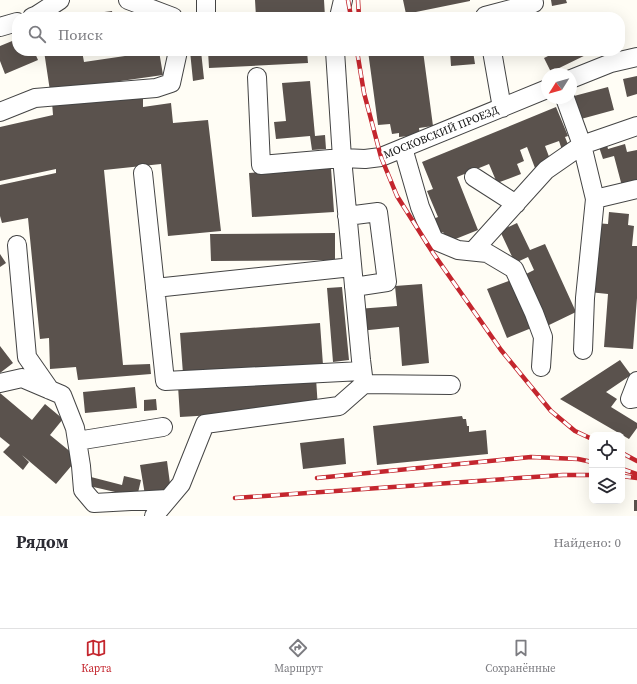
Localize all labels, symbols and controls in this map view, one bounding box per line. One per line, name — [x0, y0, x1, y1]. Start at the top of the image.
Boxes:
search box — [12, 12, 625, 56]
icon: search — [26, 23, 48, 45]
text: Поиск — [58, 24, 103, 45]
north arrow — [541, 68, 577, 104]
street label: МОСКОВСКИЙ ПРОЕЗД — [382, 102, 501, 162]
map controls — [589, 432, 625, 504]
button: locate — [589, 432, 625, 468]
button: layers — [589, 468, 625, 504]
text: Рядом — [16, 530, 68, 554]
text: Найдено: 0 — [554, 534, 621, 551]
tab: Карта — [81, 637, 112, 676]
tab: Маршрут — [274, 637, 323, 676]
tab: Сохранённые — [485, 637, 556, 676]

